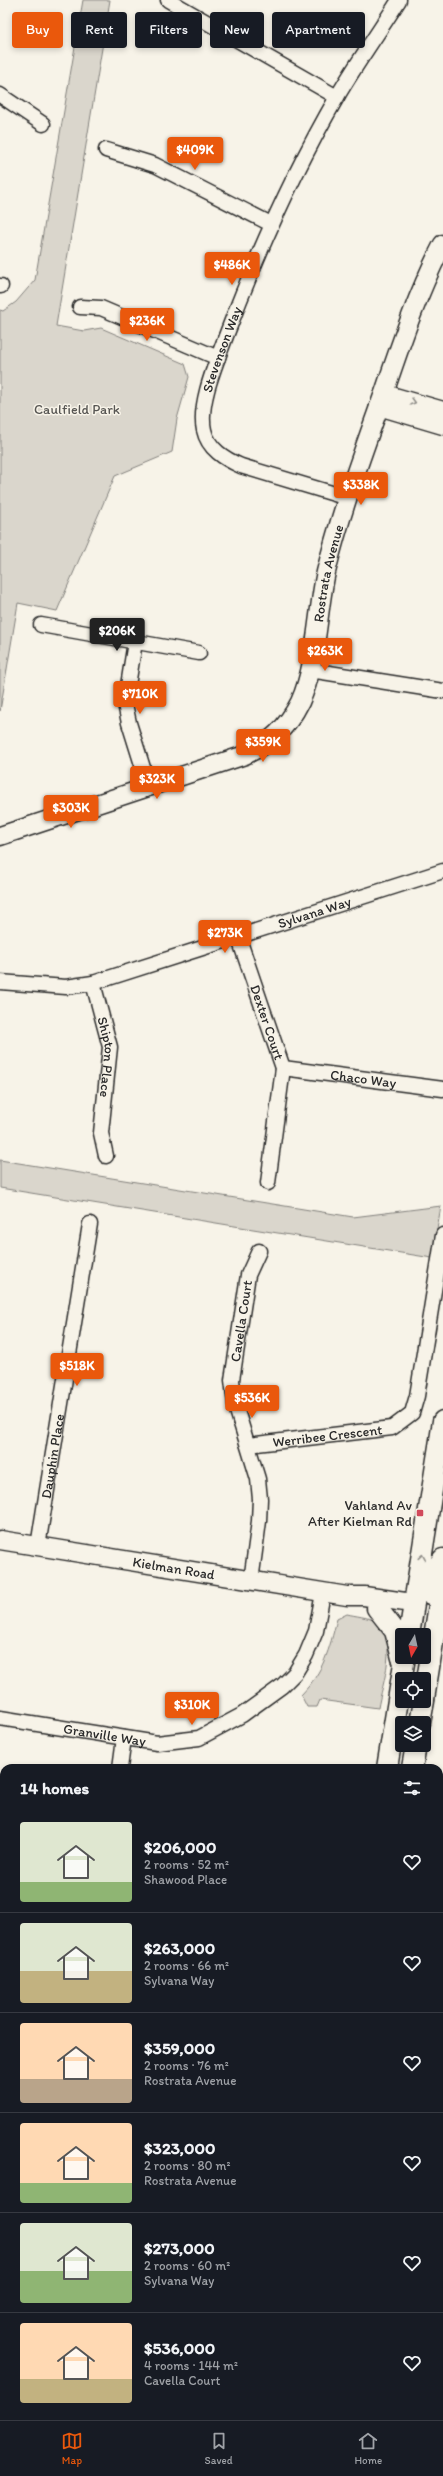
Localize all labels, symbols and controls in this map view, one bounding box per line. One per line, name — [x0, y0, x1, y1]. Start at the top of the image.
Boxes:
chip: Buy — [12, 12, 63, 48]
chip: Rent — [71, 12, 127, 48]
chip: Filters — [135, 12, 202, 48]
chip: New — [210, 12, 264, 48]
chip: Apartment — [272, 12, 365, 48]
pin: $409K — [167, 137, 223, 171]
text: $409K — [176, 142, 214, 157]
pin: $486K — [204, 252, 260, 286]
text: $486K — [214, 257, 250, 272]
street label: Stevenson Way — [198, 304, 245, 394]
pin: $236K — [119, 308, 175, 342]
text: $236K — [129, 313, 165, 328]
one-way arrow — [410, 397, 417, 406]
park label: Caulfield Park — [34, 401, 120, 418]
pin: $338K — [333, 472, 389, 506]
text: $338K — [343, 477, 379, 492]
street label: Rostrata Avenue — [310, 522, 347, 623]
pin: $206K — [89, 618, 145, 652]
text: $206K — [99, 623, 135, 638]
pin: $263K — [297, 638, 353, 672]
text: $263K — [307, 643, 343, 658]
pin: $710K — [112, 681, 168, 715]
text: $710K — [122, 686, 158, 701]
pin: $359K — [235, 729, 291, 763]
text: $359K — [245, 734, 281, 749]
pin: $323K — [129, 766, 185, 800]
text: $323K — [139, 771, 175, 786]
pin: $303K — [43, 795, 99, 829]
text: $303K — [52, 800, 90, 815]
street label: Sylvana Way — [276, 892, 354, 932]
pin: $273K — [197, 920, 253, 954]
text: $273K — [207, 925, 243, 940]
street label: Dexter Court — [247, 982, 288, 1062]
street label: Shipton Place — [94, 1015, 118, 1099]
street label: Chaco Way — [329, 1066, 398, 1091]
street label: Cavella Court — [226, 1279, 256, 1363]
pin: $518K — [49, 1353, 105, 1387]
text: $518K — [60, 1358, 94, 1373]
pin: $536K — [224, 1385, 280, 1419]
text: $536K — [234, 1390, 270, 1405]
street label: Dauphin Place — [37, 1412, 68, 1500]
street label: Werribee Crescent — [272, 1421, 383, 1451]
place label: Vahland Av After Kielman Rd — [308, 1497, 413, 1530]
marker: Vahland Av After Kielman Rd — [415, 1508, 425, 1518]
street label: Kielman Road — [131, 1553, 216, 1583]
one-way arrow — [417, 1554, 425, 1560]
north arrow — [395, 1628, 431, 1664]
map controls — [395, 1628, 431, 1752]
button: locate — [395, 1672, 431, 1708]
pin: $310K — [164, 1692, 220, 1726]
text: $310K — [174, 1697, 210, 1712]
button: layers — [395, 1716, 431, 1752]
street label: Granville Way — [62, 1720, 148, 1750]
icon: filters — [401, 1777, 423, 1799]
text: 14 homes — [20, 1778, 89, 1798]
text: $206,000 — [144, 1837, 216, 1857]
icon: home — [52, 1838, 100, 1886]
icon: heart — [401, 1851, 423, 1873]
text: 2 rooms · 52 m² — [144, 1857, 229, 1872]
text: Shawood Place — [144, 1872, 227, 1887]
text: $263,000 — [144, 1938, 215, 1958]
icon: home — [52, 1939, 100, 1987]
icon: heart — [401, 1952, 423, 1974]
text: 2 rooms · 66 m² — [144, 1958, 229, 1973]
text: Sylvana Way — [144, 1973, 214, 1988]
text: $359,000 — [144, 2038, 215, 2058]
icon: home — [52, 2039, 100, 2087]
icon: heart — [401, 2052, 423, 2074]
text: 2 rooms · 76 m² — [144, 2058, 229, 2073]
text: Rostrata Avenue — [144, 2073, 236, 2088]
text: $323,000 — [144, 2138, 216, 2158]
icon: home — [52, 2139, 100, 2187]
icon: heart — [401, 2152, 423, 2174]
text: 2 rooms · 80 m² — [144, 2158, 231, 2173]
text: Rostrata Avenue — [144, 2173, 236, 2188]
text: $273,000 — [144, 2238, 215, 2258]
icon: home — [52, 2239, 100, 2287]
icon: heart — [401, 2252, 423, 2274]
text: 2 rooms · 60 m² — [144, 2258, 230, 2273]
text: Sylvana Way — [144, 2273, 214, 2288]
text: $536,000 — [144, 2338, 215, 2358]
icon: home — [52, 2339, 100, 2387]
icon: heart — [401, 2352, 423, 2374]
text: 4 rooms · 144 m² — [144, 2358, 238, 2373]
text: Cavella Court — [144, 2373, 220, 2388]
tab: Map — [61, 2430, 83, 2467]
tab: Saved — [205, 2430, 233, 2467]
tab: Home — [354, 2430, 382, 2467]

